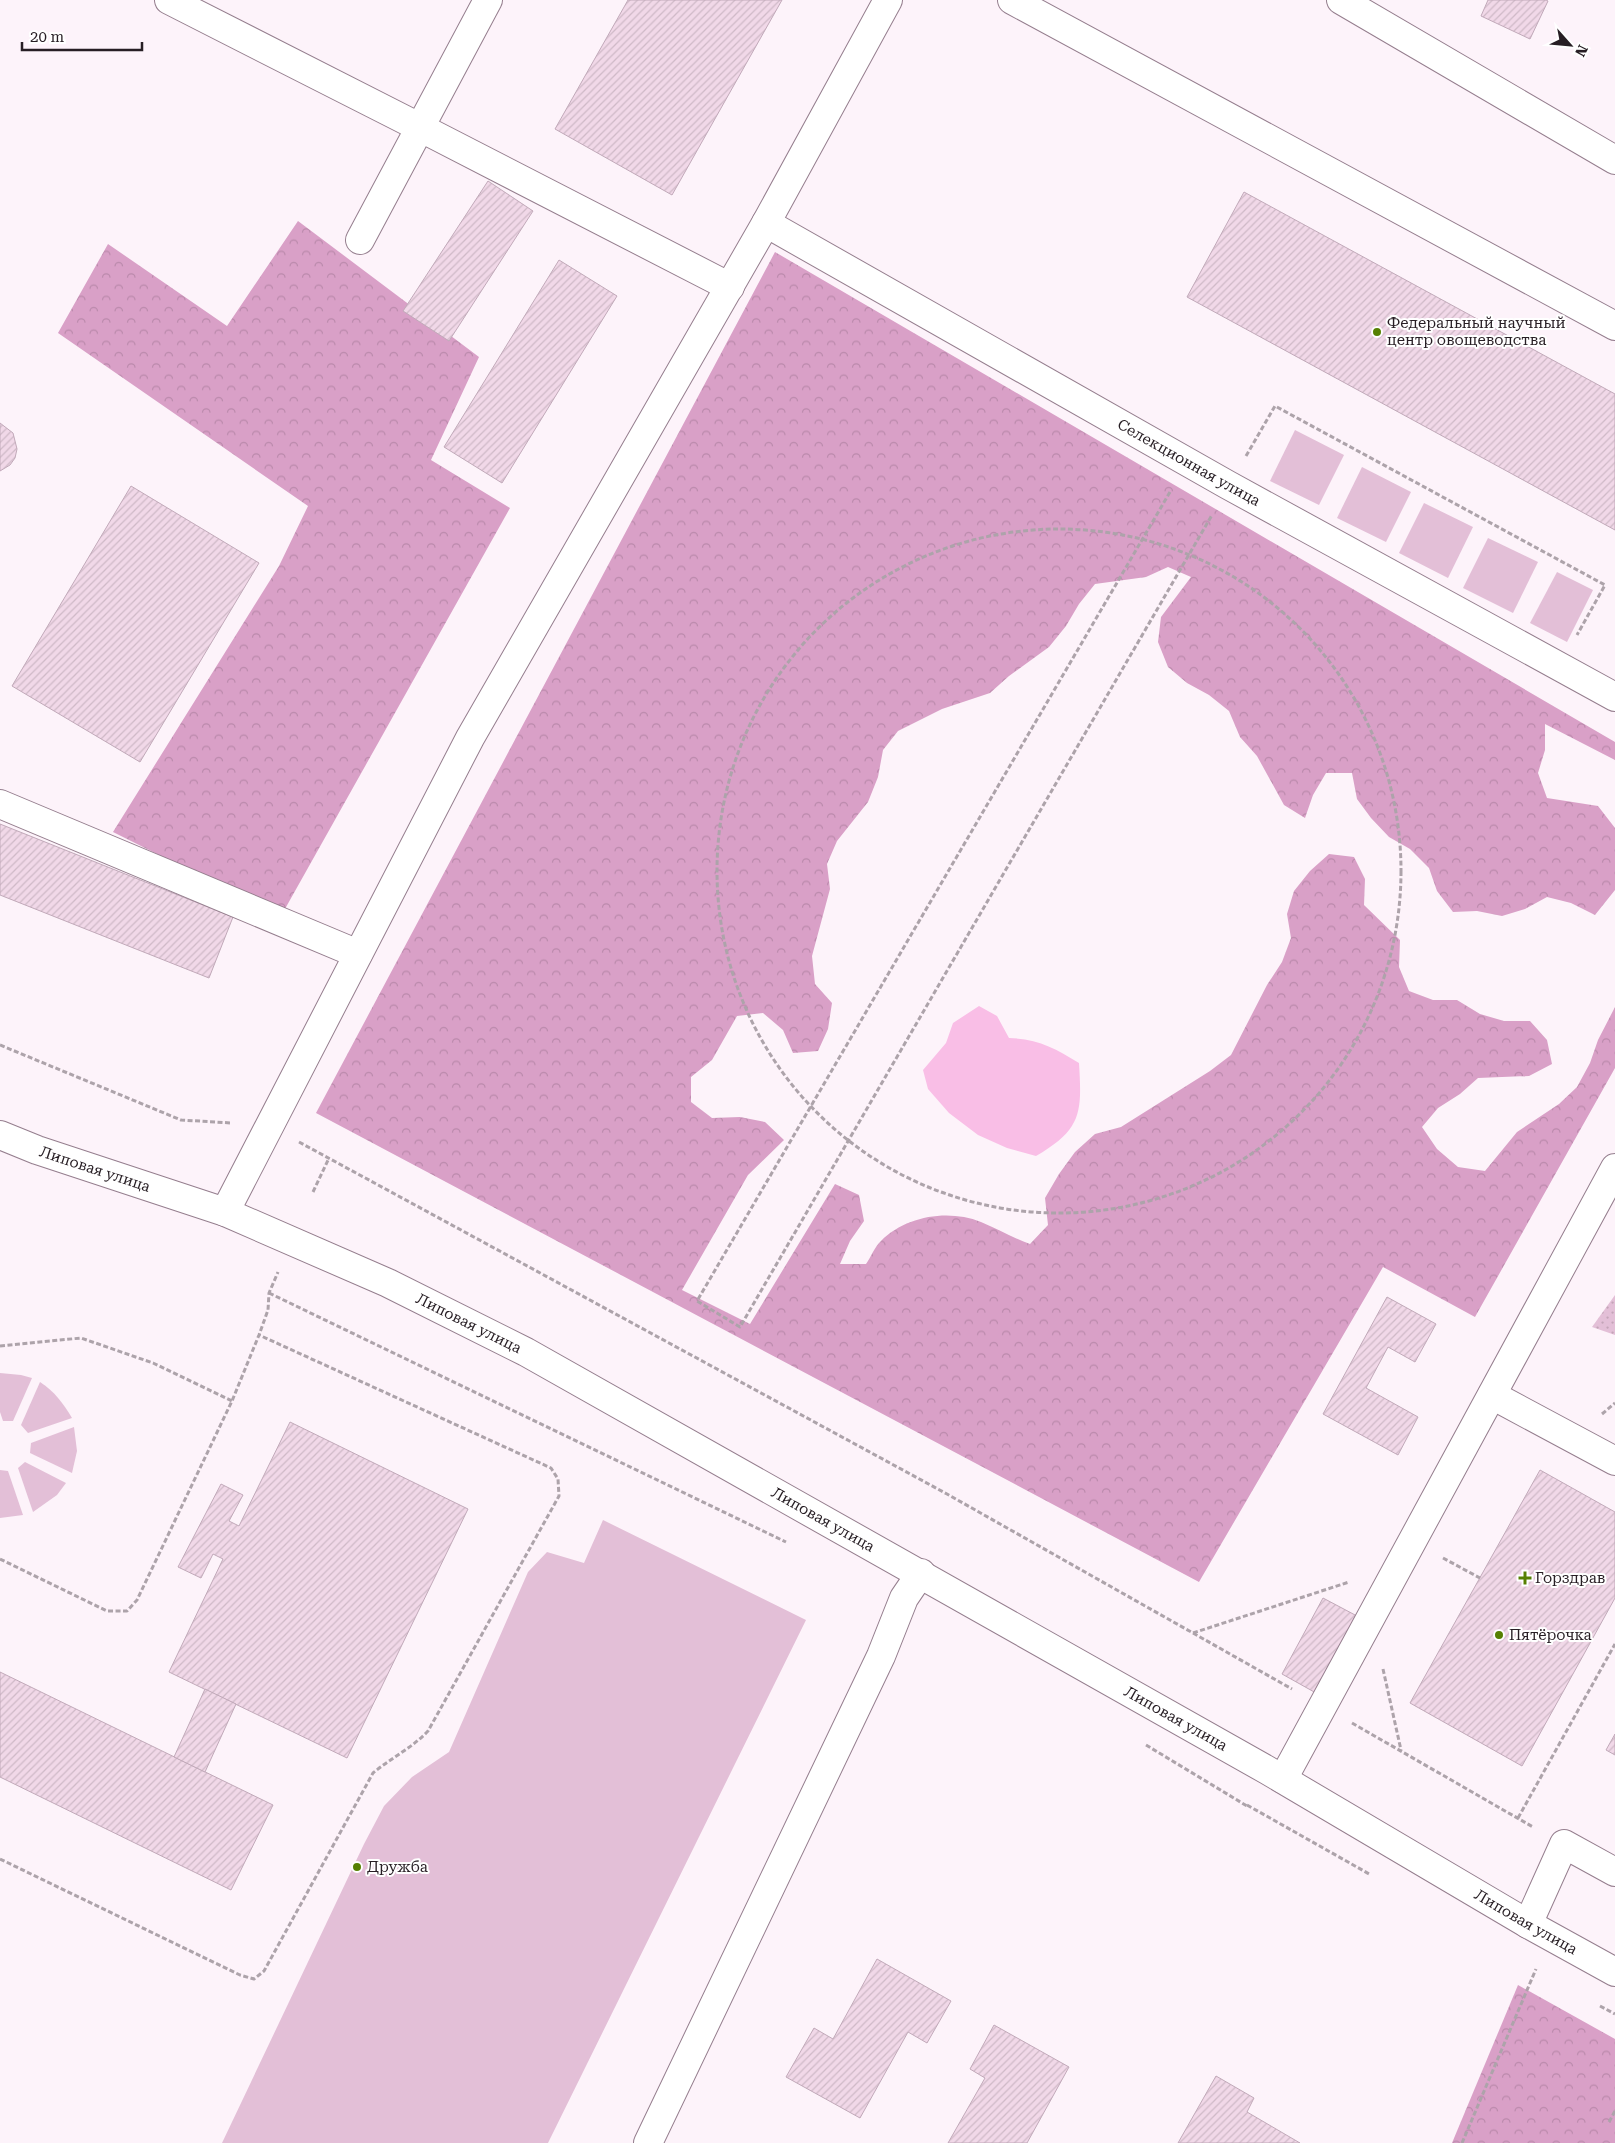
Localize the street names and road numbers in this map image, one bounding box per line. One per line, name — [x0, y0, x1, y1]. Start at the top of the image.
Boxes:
street label: Селекционная улица — [1114, 415, 1263, 510]
street label: Липовая улица — [37, 1142, 153, 1196]
street label: Липовая улица — [413, 1289, 525, 1357]
street label: Липовая улица — [768, 1483, 878, 1556]
street label: Липовая улица — [1121, 1682, 1231, 1755]
street label: Липовая улица — [1471, 1885, 1581, 1958]

